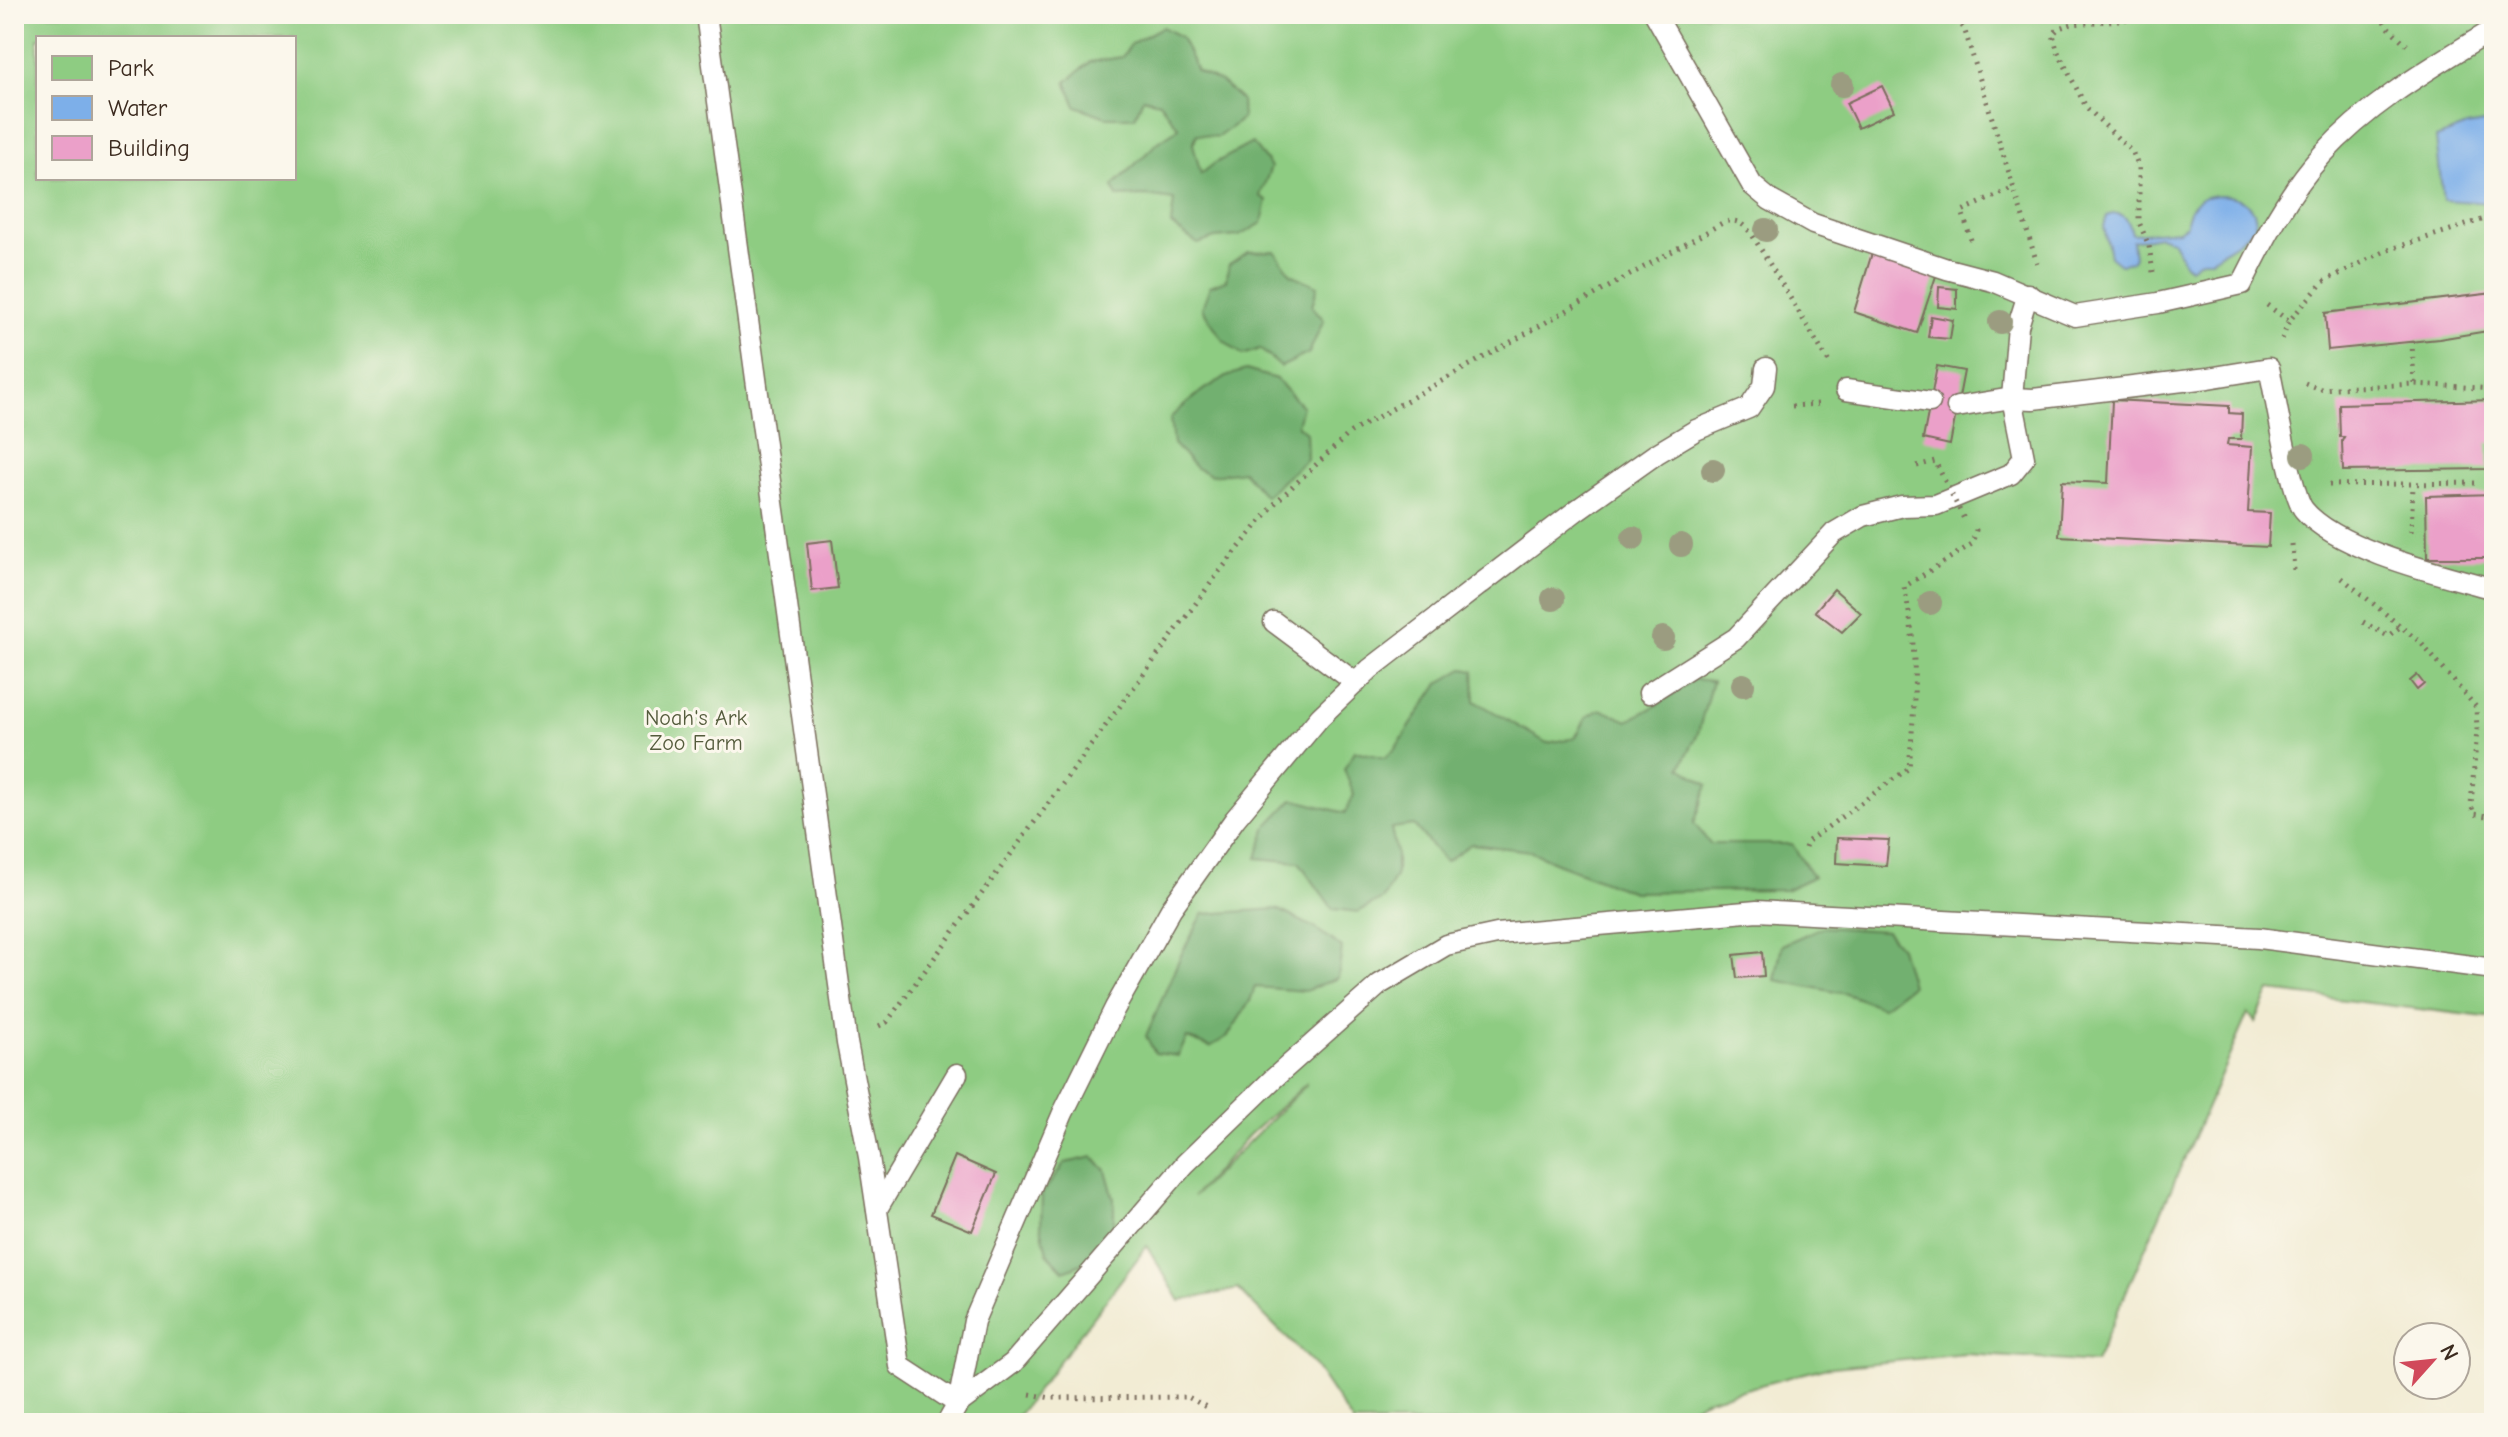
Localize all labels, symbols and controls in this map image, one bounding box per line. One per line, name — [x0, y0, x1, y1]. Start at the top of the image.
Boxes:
legend — [36, 36, 296, 180]
text: Park — [108, 54, 154, 82]
text: Water — [108, 94, 168, 122]
text: Building — [108, 134, 190, 162]
park label: Noah's Ark Zoo Farm — [645, 705, 747, 756]
north arrow — [2392, 1321, 2472, 1401]
text: N — [2434, 1340, 2464, 1365]

